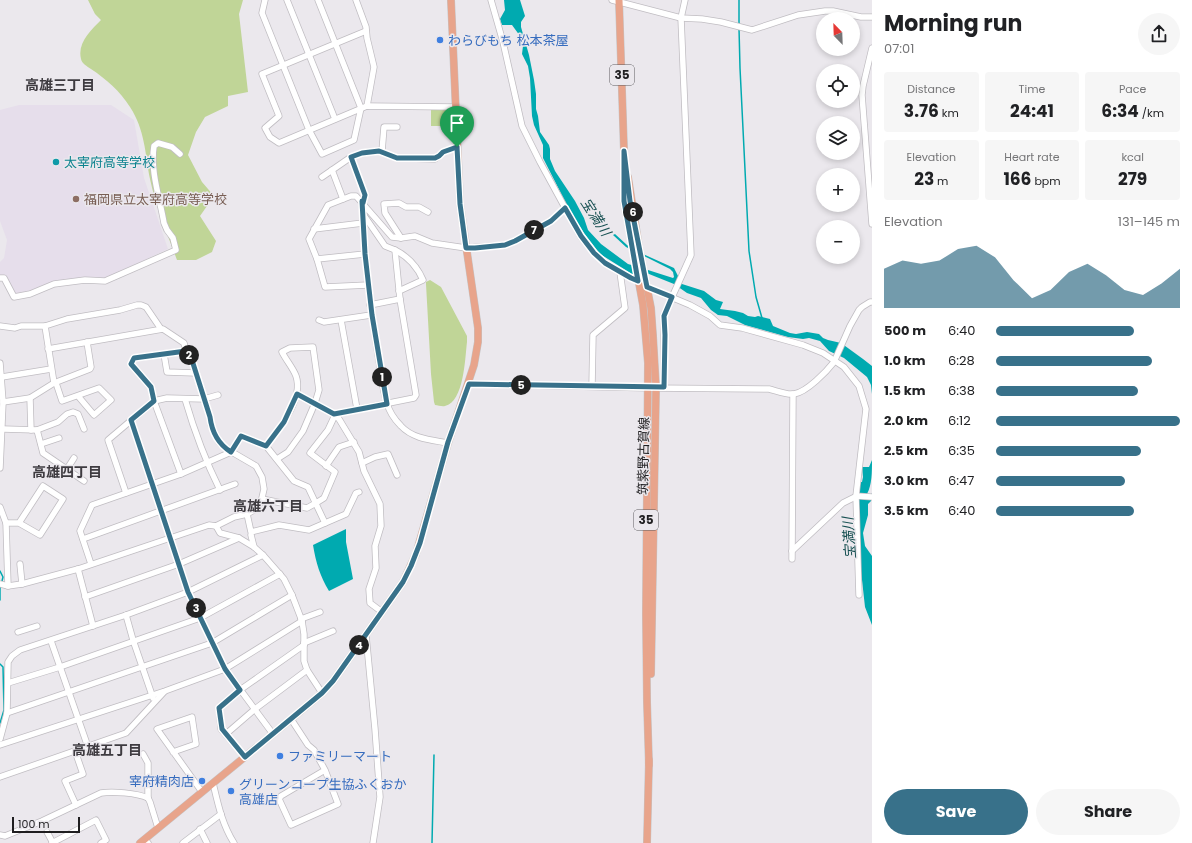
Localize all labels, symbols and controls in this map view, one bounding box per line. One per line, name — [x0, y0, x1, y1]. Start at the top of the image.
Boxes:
text: Morning run — [884, 8, 1022, 39]
north arrow — [816, 12, 860, 56]
map controls — [816, 12, 860, 264]
button: share — [1138, 13, 1180, 55]
place label: わらびもち 松本茶屋 — [448, 31, 568, 50]
marker: わらびもち 松本茶屋 — [435, 35, 445, 45]
text: 07:01 — [884, 39, 914, 58]
button: locate — [816, 64, 860, 108]
road number: 35 — [610, 65, 634, 85]
district label: 高雄三丁目 — [25, 75, 95, 95]
text: Distance — [907, 81, 955, 97]
text: Time — [1019, 81, 1045, 97]
text: Pace — [1119, 81, 1146, 97]
text: 3.76 — [904, 99, 939, 123]
text: 24:41 — [1010, 99, 1054, 123]
text: 6:34 — [1101, 99, 1139, 123]
text: km — [939, 105, 959, 121]
text: /km — [1139, 105, 1164, 121]
pin — [440, 106, 474, 147]
icon: arrive — [446, 112, 468, 134]
button: layers — [816, 116, 860, 160]
text: Elevation — [907, 149, 956, 165]
text: Heart rate — [1004, 149, 1060, 165]
text: kcal — [1121, 149, 1144, 165]
place label: 太宰府高等学校 — [64, 153, 155, 172]
marker: 太宰府高等学校 — [51, 157, 61, 167]
text: 23 — [914, 167, 934, 191]
text: 166 — [1003, 167, 1031, 191]
text: 279 — [1118, 167, 1147, 191]
button: + — [816, 168, 860, 212]
text: m — [934, 173, 948, 189]
text: bpm — [1031, 173, 1061, 189]
place label: 福岡県立太宰府高等学校 — [84, 190, 227, 209]
marker: 福岡県立太宰府高等学校 — [71, 194, 81, 204]
water label: 宝満川 — [576, 194, 617, 242]
pin: 6 — [623, 202, 643, 222]
text: 6 — [629, 204, 637, 220]
text: Elevation — [884, 212, 943, 231]
text: 131–145 m — [1118, 212, 1180, 231]
pin: 7 — [524, 220, 544, 240]
button: − — [816, 220, 860, 264]
text: 7 — [531, 222, 537, 238]
text: 500 m — [884, 321, 926, 340]
text: 6:40 — [948, 321, 975, 340]
pin: 2 — [179, 345, 199, 365]
text: 2 — [186, 347, 192, 363]
text: 1.0 km — [884, 351, 926, 370]
text: 6:28 — [948, 351, 975, 370]
pin: 1 — [372, 367, 392, 387]
text: 1 — [380, 369, 384, 385]
pin: 5 — [511, 375, 531, 395]
text: 5 — [517, 377, 525, 393]
text: 1.5 km — [884, 381, 926, 400]
text: 6:38 — [948, 381, 975, 400]
text: 2.0 km — [884, 411, 928, 430]
text: 6:12 — [948, 411, 971, 430]
street label: 筑紫野古賀線 — [633, 417, 654, 495]
text: 2.5 km — [884, 441, 928, 460]
text: 6:35 — [948, 441, 975, 460]
district label: 高雄四丁目 — [32, 462, 102, 482]
text: 3.0 km — [884, 471, 929, 490]
text: 6:47 — [948, 471, 974, 490]
district label: 高雄六丁目 — [233, 496, 303, 516]
text: 3.5 km — [884, 501, 929, 520]
text: 6:40 — [948, 501, 975, 520]
road number: 35 — [634, 510, 658, 530]
water label: 宝満川 — [837, 514, 860, 560]
pin: 3 — [186, 598, 206, 618]
text: 3 — [193, 600, 199, 616]
pin: 4 — [349, 635, 369, 655]
text: 4 — [355, 637, 363, 653]
district label: 高雄五丁目 — [72, 740, 142, 760]
place label: ファミリーマート — [288, 747, 392, 766]
marker: ファミリーマート — [275, 751, 285, 761]
place label: 宰府精肉店 — [129, 772, 194, 791]
place label: グリーンコープ生協ふくおか 高雄店 — [239, 775, 407, 809]
marker: 宰府精肉店 — [197, 776, 207, 786]
marker: グリーンコープ生協ふくおか 高雄店 — [226, 786, 236, 796]
button: Save — [884, 789, 1028, 835]
button: Share — [1036, 789, 1180, 835]
scale bar — [12, 815, 80, 834]
text: 100 m — [18, 816, 50, 832]

